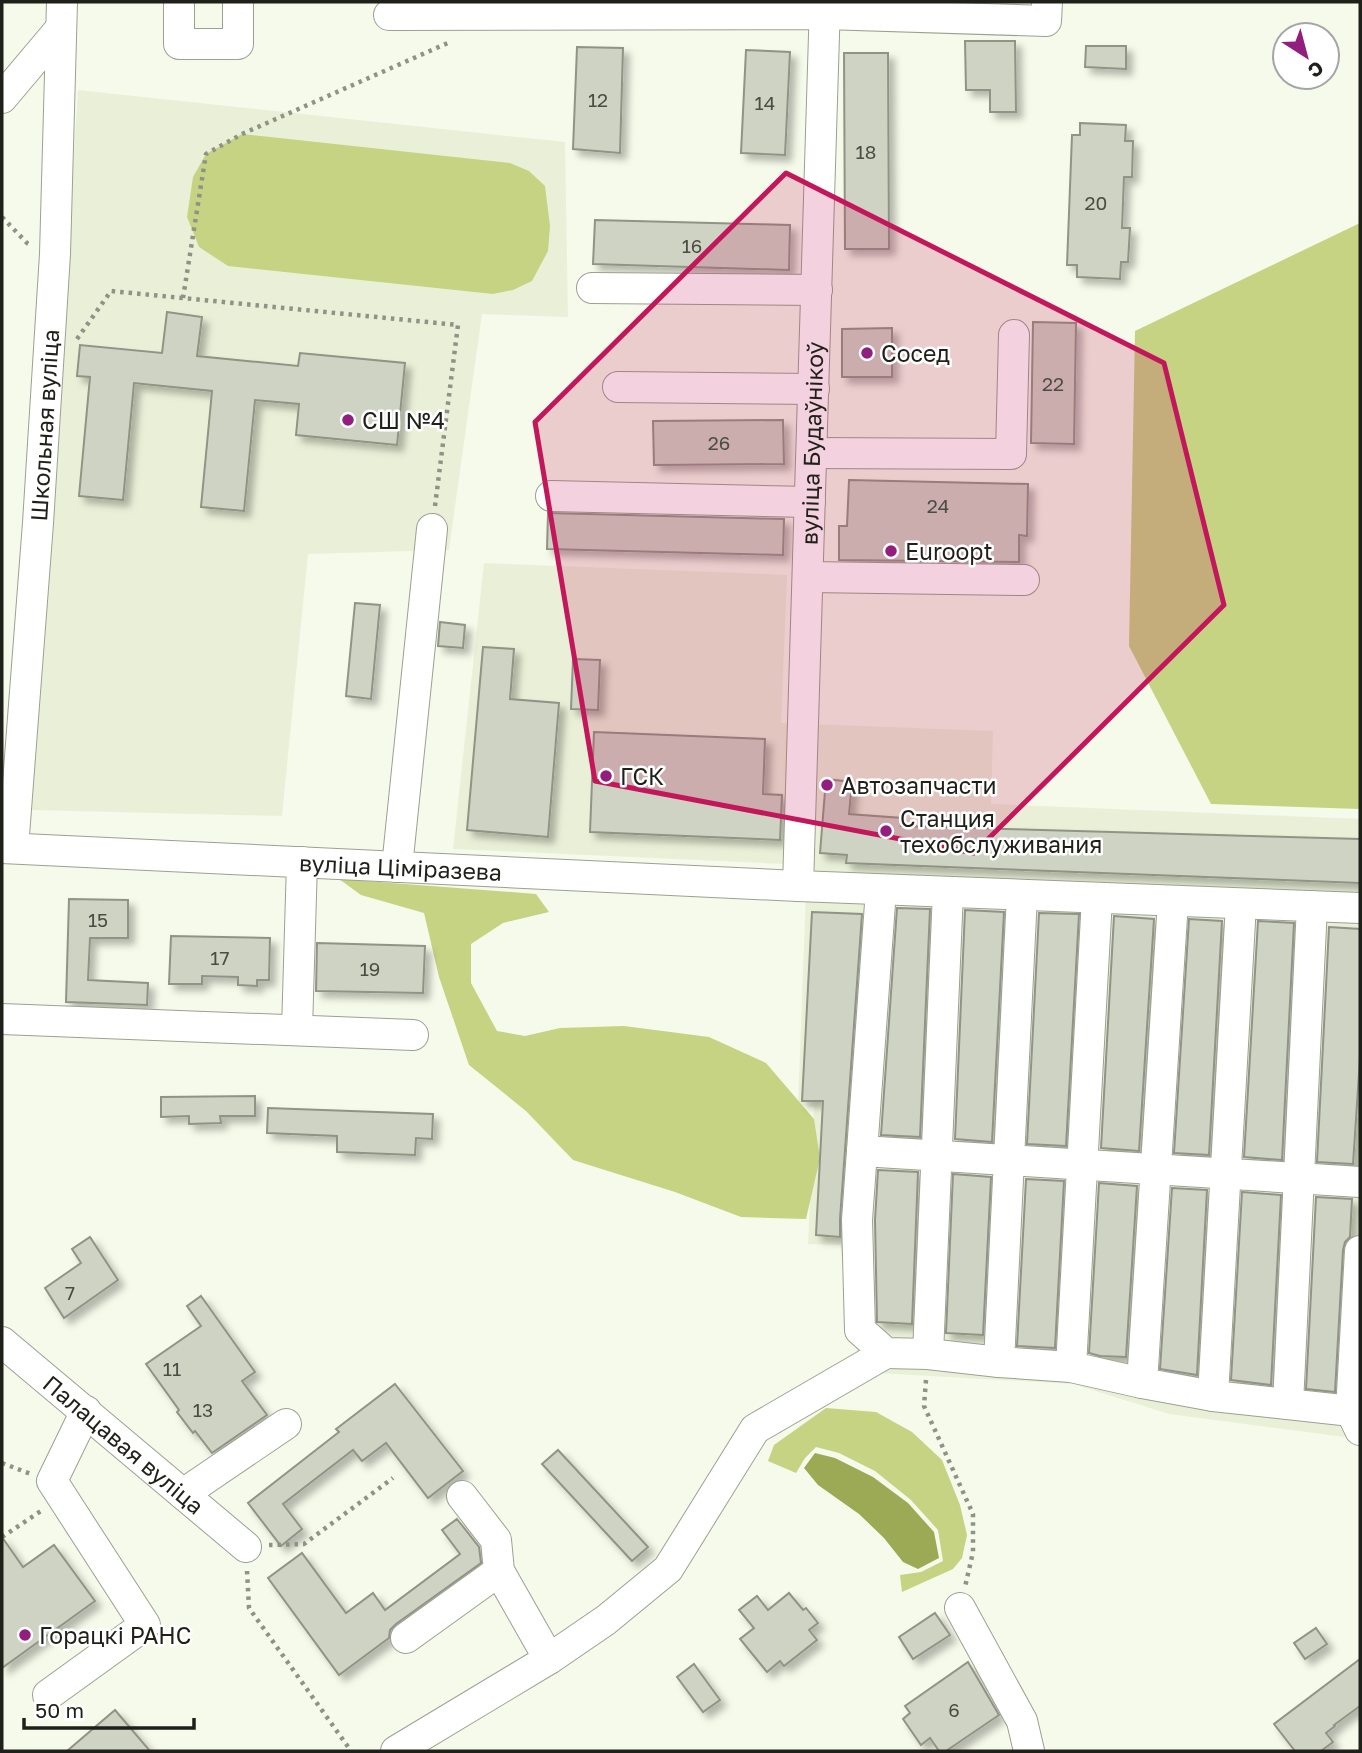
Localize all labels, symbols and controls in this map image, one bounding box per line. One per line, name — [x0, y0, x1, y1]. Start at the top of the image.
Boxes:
north arrow — [1271, 21, 1341, 91]
text: С — [1304, 57, 1329, 83]
house number: 12 — [588, 88, 608, 111]
house number: 14 — [755, 91, 775, 114]
house number: 18 — [856, 140, 876, 163]
house number: 20 — [1085, 191, 1107, 214]
house number: 16 — [682, 234, 702, 257]
street label: Школьная вуліца — [24, 328, 64, 522]
place label: Сосед — [881, 339, 950, 367]
street label: вуліца Будаўнікоў — [794, 341, 829, 545]
marker: Сосед — [859, 345, 875, 361]
house number: 22 — [1042, 372, 1064, 395]
place label: СШ №4 — [362, 406, 445, 434]
marker: СШ №4 — [340, 412, 356, 428]
house number: 26 — [708, 431, 730, 454]
house number: 24 — [927, 494, 949, 517]
place label: Euroopt — [905, 537, 993, 565]
marker: Euroopt — [883, 543, 899, 559]
place label: ГСК — [620, 762, 664, 790]
marker: ГСК — [598, 768, 614, 784]
place label: Автозапчасти — [841, 771, 996, 799]
marker: Автозапчасти — [819, 777, 835, 793]
place label: Станция техобслуживания — [900, 804, 1102, 858]
marker: Станция техобслуживания — [878, 823, 894, 839]
street label: вуліца Ціміразева — [299, 848, 503, 886]
house number: 15 — [88, 908, 108, 931]
house number: 17 — [210, 946, 230, 969]
house number: 19 — [360, 957, 380, 980]
house number: 7 — [65, 1281, 75, 1304]
house number: 11 — [163, 1357, 181, 1380]
street label: Палацавая вуліца — [38, 1369, 210, 1520]
house number: 13 — [193, 1398, 213, 1421]
place label: Горацкі РАНС — [39, 1621, 191, 1649]
marker: Горацкі РАНС — [17, 1627, 33, 1643]
scale bar — [24, 1686, 194, 1730]
text: 50 m — [35, 1697, 84, 1723]
house number: 6 — [948, 1698, 960, 1721]

